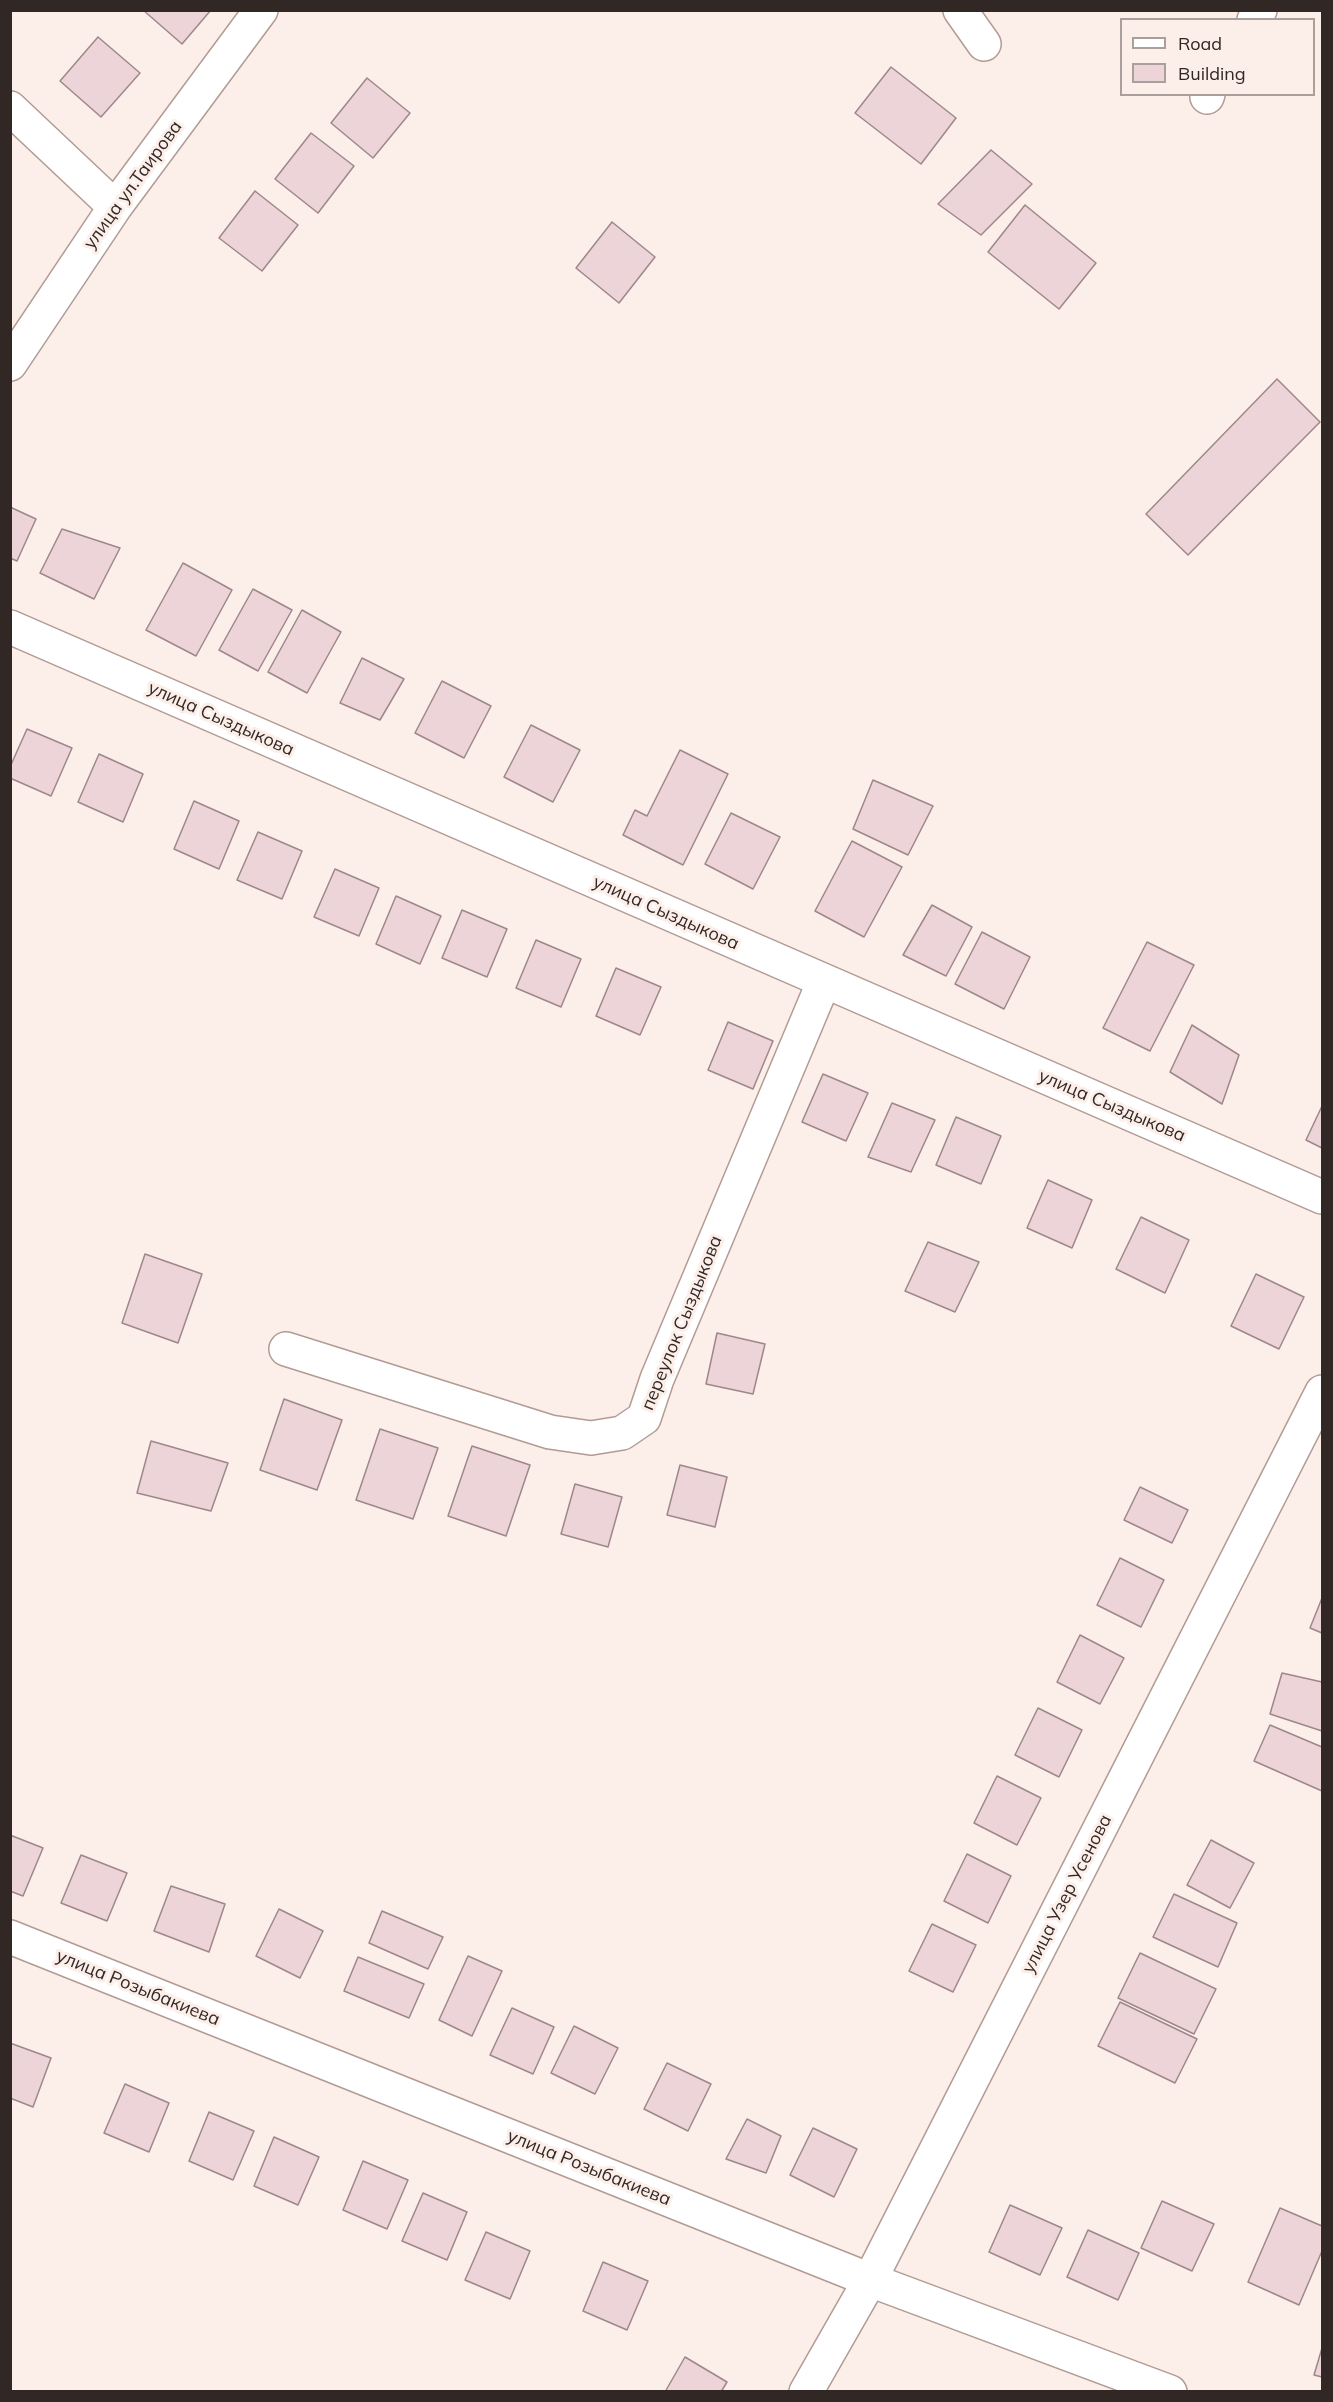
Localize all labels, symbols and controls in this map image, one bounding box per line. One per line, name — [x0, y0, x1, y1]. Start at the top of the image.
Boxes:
legend — [1120, 18, 1315, 96]
text: Road — [1178, 32, 1222, 55]
text: Building — [1178, 62, 1246, 85]
street label: улица ул.Таирова — [79, 117, 187, 253]
street label: улица Сыздыкова — [145, 677, 297, 761]
street label: улица Сыздыкова — [590, 871, 742, 955]
street label: улица Сыздыкова — [1035, 1065, 1189, 1147]
street label: переулок Сыздыкова — [637, 1232, 727, 1414]
street label: улица Узер Усенова — [1018, 1811, 1116, 1977]
street label: улица Розыбакиева — [53, 1945, 223, 2031]
street label: улица Розыбакиева — [504, 2125, 674, 2211]

